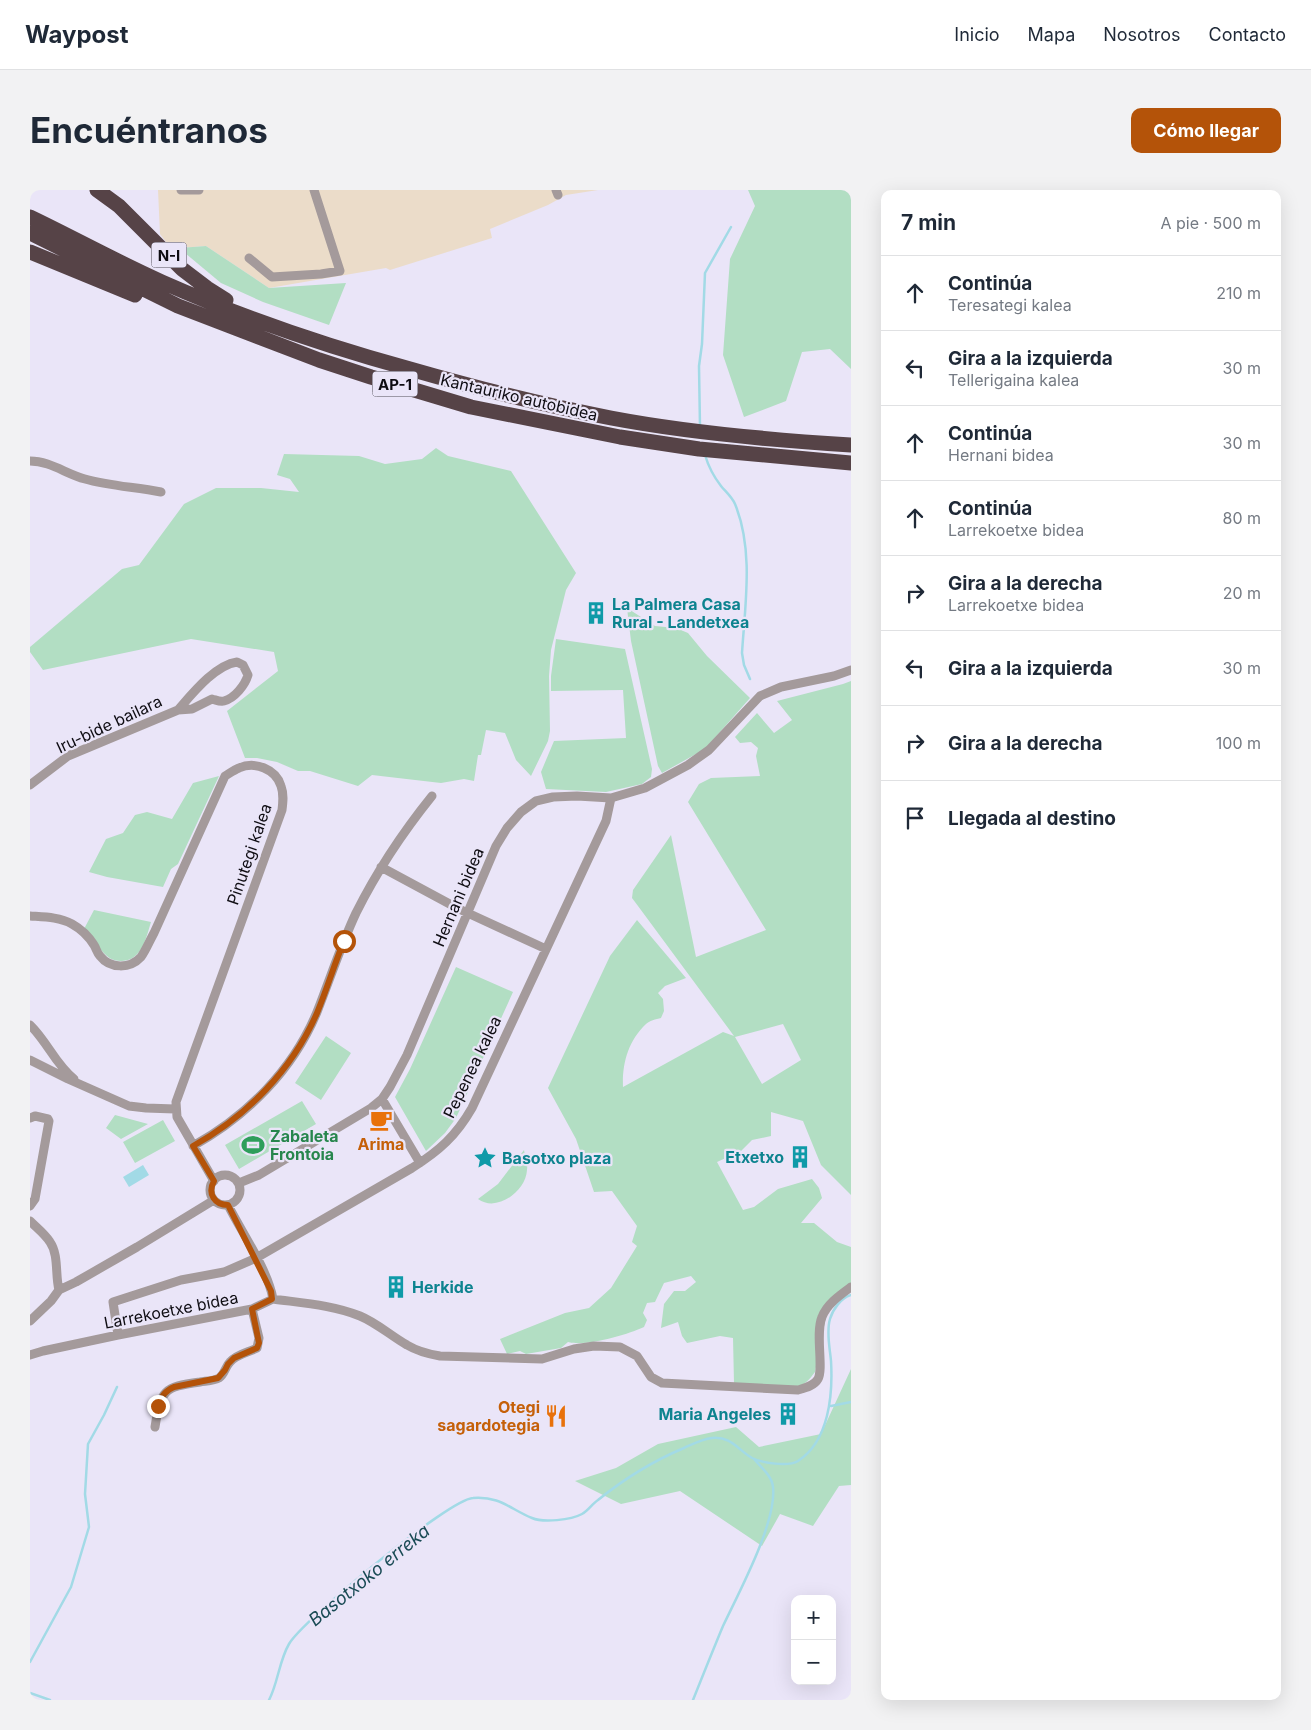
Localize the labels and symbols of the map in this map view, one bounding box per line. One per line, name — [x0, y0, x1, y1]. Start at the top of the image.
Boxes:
road number: N-I — [152, 242, 186, 268]
street label: Kantauriko autobidea — [438, 369, 600, 425]
road number: AP-1 — [372, 372, 418, 396]
place label: La Palmera Casa Rural - Landetxea — [612, 594, 749, 632]
building icon: La Palmera Casa Rural - Landetxea — [583, 600, 609, 626]
street label: Iru-bide bailara — [53, 691, 165, 757]
street label: Pinutegi kalea — [222, 801, 276, 907]
street label: Hernani bidea — [428, 844, 488, 950]
route start — [333, 930, 356, 953]
street label: Pepenea kalea — [439, 1013, 505, 1121]
cafe icon: Arima — [368, 1107, 394, 1133]
place label: Zabaleta Frontoia — [270, 1126, 339, 1164]
sports icon: Zabaleta Frontoia — [240, 1132, 266, 1158]
place label: Arima — [358, 1134, 404, 1154]
building icon: Etxetxo — [787, 1144, 813, 1170]
place icon: Basotxo plaza — [472, 1145, 498, 1171]
place label: Etxetxo — [725, 1147, 784, 1167]
place label: Basotxo plaza — [502, 1148, 611, 1168]
building icon: Herkide — [383, 1274, 409, 1300]
place label: Herkide — [412, 1277, 473, 1297]
street label: Larrekoetxe bidea — [102, 1287, 240, 1333]
route end — [147, 1395, 170, 1418]
place label: Otegi sagardotegia — [437, 1397, 540, 1435]
building icon: Maria Angeles — [775, 1401, 801, 1427]
restaurant icon: Otegi sagardotegia — [543, 1403, 569, 1429]
place label: Maria Angeles — [658, 1404, 771, 1424]
water label: Basotxoko erreka — [304, 1520, 434, 1630]

